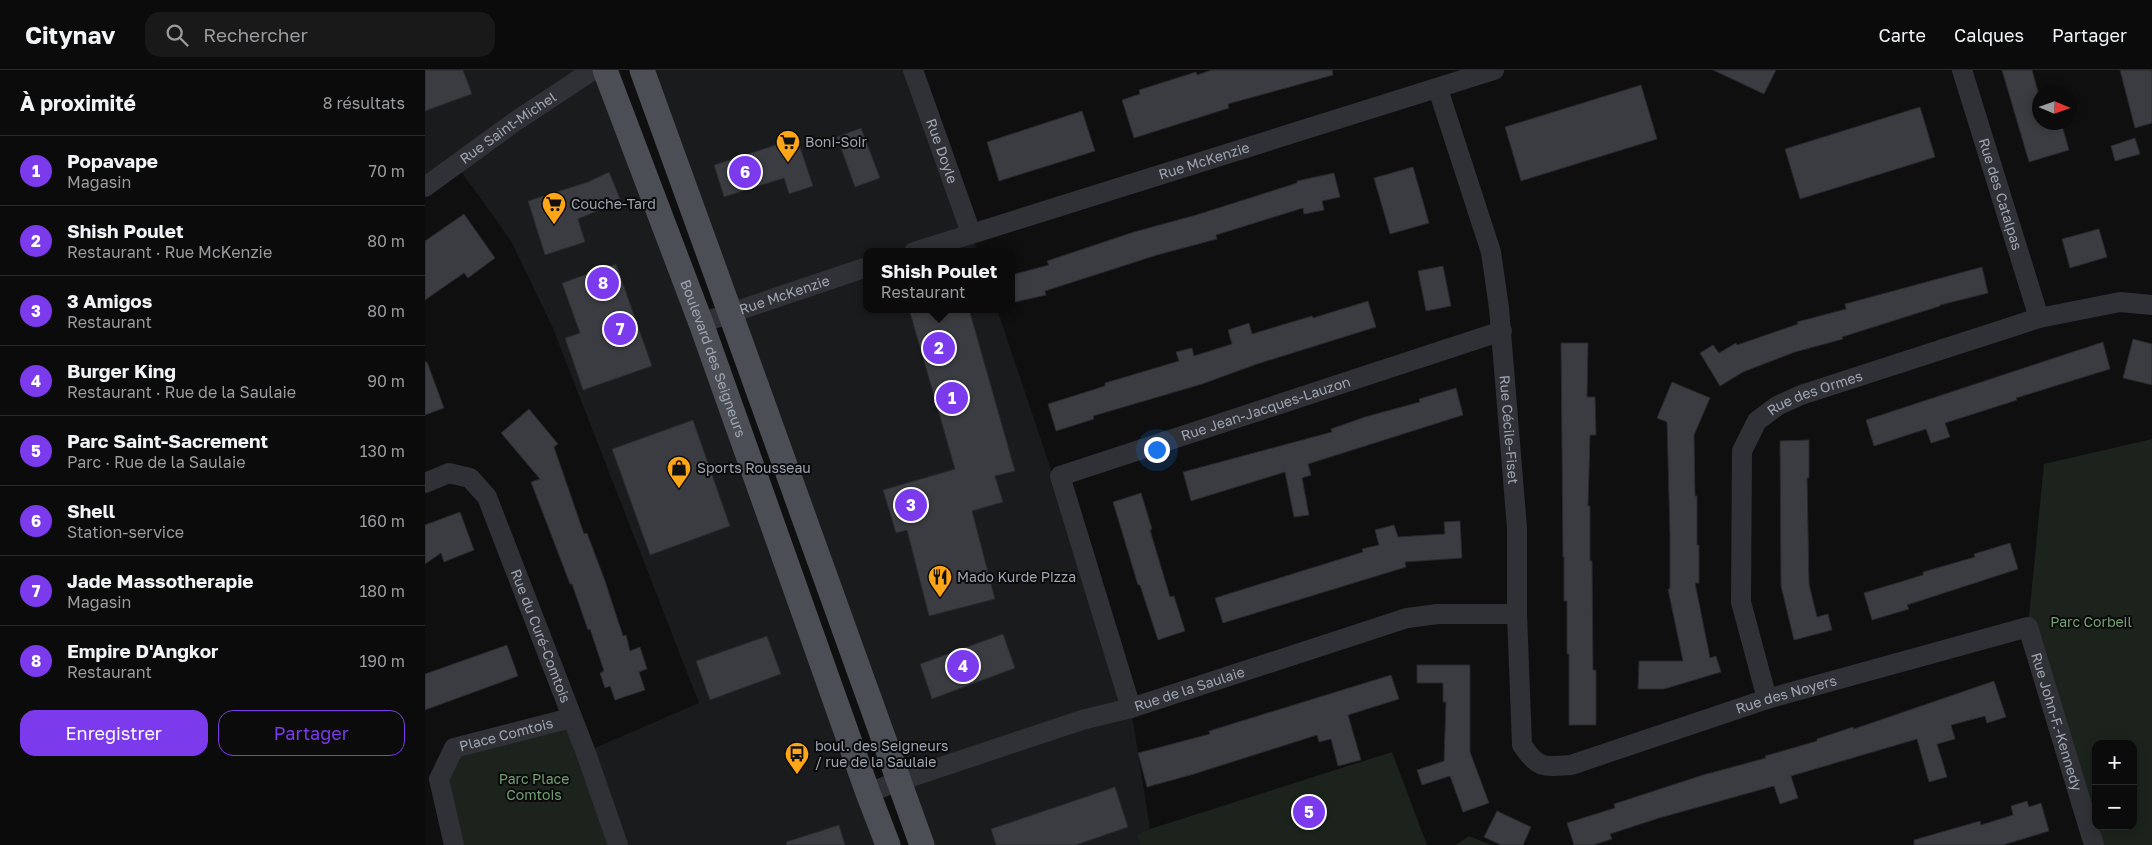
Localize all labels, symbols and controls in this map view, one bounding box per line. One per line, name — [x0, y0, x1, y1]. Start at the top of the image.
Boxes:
search box — [145, 12, 495, 57]
text: Citynav — [25, 20, 115, 49]
icon: search — [163, 21, 191, 49]
text: Rechercher — [203, 23, 308, 46]
text: Carte — [1879, 24, 1926, 46]
text: Calques — [1954, 24, 2024, 46]
text: Partager — [2052, 24, 2127, 46]
north arrow — [2032, 85, 2077, 130]
street label: Rue Saint-Michel — [456, 88, 559, 167]
text: À proximité — [20, 90, 136, 116]
text: 8 résultats — [323, 93, 405, 113]
street label: Rue Doyle — [923, 116, 962, 186]
supermarket icon: Boni-Soir — [775, 129, 801, 163]
place label: Boni-Soir — [805, 133, 868, 150]
street label: Rue des Catalpas — [1976, 136, 2026, 252]
street label: Rue McKenzie — [1156, 138, 1251, 183]
text: Popavape — [67, 149, 158, 172]
pin: 6 — [729, 153, 761, 191]
text: 1 — [32, 161, 40, 181]
text: 70 m — [368, 161, 405, 181]
text: Magasin — [67, 172, 131, 192]
supermarket icon: Couche-Tard — [541, 191, 567, 225]
place label: Couche-Tard — [571, 195, 656, 212]
text: Shish Poulet — [67, 219, 184, 242]
text: 2 — [31, 231, 41, 251]
text: 80 m — [367, 231, 405, 251]
text: Restaurant · Rue McKenzie — [67, 242, 272, 262]
popup — [863, 248, 1015, 313]
text: Shish Poulet — [881, 259, 997, 282]
pin: 8 — [587, 264, 619, 302]
street label: Rue McKenzie — [737, 271, 832, 318]
street label: Boulevard des Seigneurs — [677, 277, 750, 439]
text: Restaurant — [881, 282, 966, 302]
text: 3 Amigos — [67, 289, 152, 312]
text: 3 — [31, 301, 41, 321]
text: 80 m — [367, 301, 405, 321]
pin: 7 — [604, 310, 636, 348]
text: Restaurant — [67, 312, 152, 332]
pin: 2 — [923, 329, 955, 367]
text: Burger King — [67, 359, 176, 382]
street label: Rue des Ormes — [1763, 367, 1864, 419]
text: 4 — [31, 371, 41, 391]
text: 90 m — [367, 371, 405, 391]
street label: Rue Jean-Jacques-Lauzon — [1179, 372, 1352, 444]
street label: Rue Cécile-Fiset — [1497, 374, 1522, 485]
pin: 1 — [936, 379, 968, 417]
text: Restaurant · Rue de la Saulaie — [67, 382, 296, 402]
text: Parc Saint-Sacrement — [67, 429, 268, 452]
your location — [1144, 437, 1170, 463]
text: 5 — [31, 441, 41, 461]
text: 130 m — [360, 441, 405, 461]
text: Parc · Rue de la Saulaie — [67, 452, 245, 472]
shop icon: Sports Rousseau — [666, 455, 692, 489]
place label: Sports Rousseau — [697, 459, 811, 476]
pin: 3 — [895, 486, 927, 524]
text: Shell — [67, 499, 115, 522]
text: 6 — [31, 511, 41, 531]
text: 160 m — [359, 511, 405, 531]
text: Station-service — [67, 522, 184, 542]
restaurant icon: Mado Kurde Pizza — [927, 564, 953, 598]
street label: Rue du Curé-Comtois — [508, 566, 575, 705]
place label: Mado Kurde Pizza — [957, 568, 1076, 585]
text: Jade Massotherapie — [67, 569, 254, 592]
text: 7 — [32, 581, 40, 601]
text: 180 m — [359, 581, 405, 601]
text: Magasin — [67, 592, 131, 612]
park label: Parc Corbeil — [2050, 613, 2132, 630]
text: Empire D'Angkor — [67, 639, 218, 662]
pin: 4 — [947, 647, 979, 685]
street label: Rue John-F.-Kennedy — [2028, 650, 2086, 793]
text: 8 — [31, 651, 41, 671]
text: 190 m — [359, 651, 405, 671]
text: Restaurant — [67, 662, 152, 682]
street label: Rue de la Saulaie — [1132, 663, 1247, 714]
street label: Rue des Noyers — [1733, 671, 1838, 717]
button: Enregistrer — [20, 710, 208, 756]
button: Partager — [218, 710, 405, 756]
street label: Place Comtois — [457, 714, 555, 754]
place label: boul. des Seigneurs / rue de la Saulaie — [815, 737, 949, 770]
map controls — [2092, 740, 2137, 830]
button: + — [2092, 740, 2137, 785]
bus stop icon: boul. des Seigneurs / rue de la Saulaie — [784, 741, 810, 775]
park label: Parc Place Comtois — [499, 770, 569, 803]
button: − — [2092, 785, 2137, 830]
pin: 5 — [1293, 793, 1325, 831]

